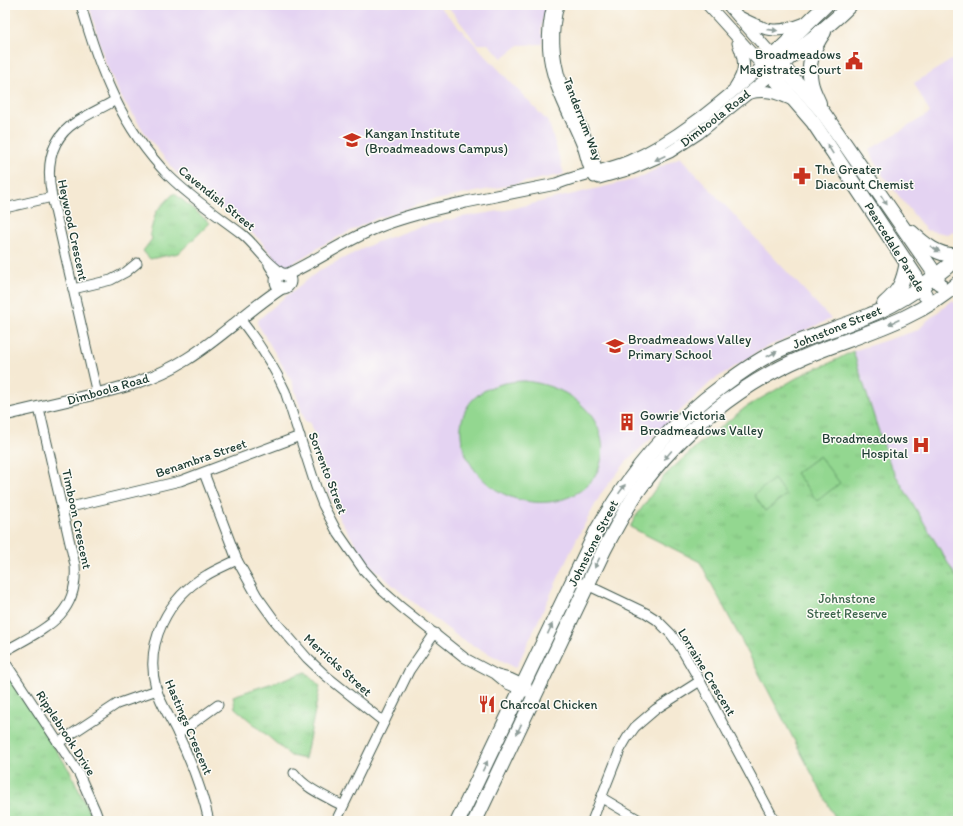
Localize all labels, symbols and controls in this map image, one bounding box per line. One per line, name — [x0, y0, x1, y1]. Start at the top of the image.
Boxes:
one-way arrow — [766, 27, 778, 33]
place label: Broadmeadows Magistrates Court — [739, 47, 841, 77]
public building icon: Broadmeadows Magistrates Court — [844, 51, 864, 71]
street label: Tanderrum Way — [560, 75, 606, 163]
street label: Dimboola Road — [677, 86, 753, 150]
place label: Kangan Institute (Broadmeadows Campus) — [365, 126, 508, 156]
school or university icon: Kangan Institute (Broadmeadows Campus) — [342, 130, 362, 150]
one-way arrow — [826, 144, 834, 154]
one-way arrow — [655, 155, 666, 161]
street label: Cavendish Street — [176, 162, 259, 234]
place label: The Greater Diacount Chemist — [815, 162, 914, 192]
pharmacy icon: The Greater Diacount Chemist — [792, 166, 812, 186]
street label: Heywood Crescent — [55, 178, 91, 282]
one-way arrow — [880, 195, 888, 206]
street label: Pearcedale Parade — [861, 199, 929, 295]
one-way arrow — [929, 246, 941, 253]
street label: Johnstone Street — [790, 302, 884, 352]
one-way arrow — [888, 320, 900, 326]
place label: Broadmeadows Valley Primary School — [628, 332, 751, 362]
school or university icon: Broadmeadows Valley Primary School — [605, 336, 625, 356]
one-way arrow — [766, 351, 778, 357]
street label: Dimboola Road — [65, 370, 151, 408]
place label: Gowrie Victoria Broadmeadows Valley — [640, 408, 763, 438]
building icon: Gowrie Victoria Broadmeadows Valley — [617, 412, 637, 432]
street label: Sorrento Street — [305, 430, 351, 516]
place label: Broadmeadows Hospital — [822, 431, 908, 461]
street label: Benambra Street — [154, 435, 248, 481]
hospital icon: Broadmeadows Hospital — [911, 435, 931, 455]
one-way arrow — [664, 450, 673, 459]
street label: Timboon Crescent — [59, 468, 95, 570]
one-way arrow — [618, 484, 626, 494]
street label: Johnstone Street — [565, 497, 621, 589]
one-way arrow — [594, 557, 601, 569]
park label: Johnstone Street Reserve — [807, 591, 887, 621]
one-way arrow — [547, 624, 553, 635]
street label: Lorraine Crescent — [675, 626, 739, 719]
street label: Merricks Street — [301, 631, 375, 699]
street label: Hastings Crescent — [162, 677, 216, 777]
street label: Ripplebrook Drive — [33, 688, 99, 778]
restaurant icon: Charcoal Chicken — [477, 694, 497, 714]
place label: Charcoal Chicken — [500, 697, 597, 712]
one-way arrow — [516, 723, 522, 735]
one-way arrow — [482, 760, 488, 772]

